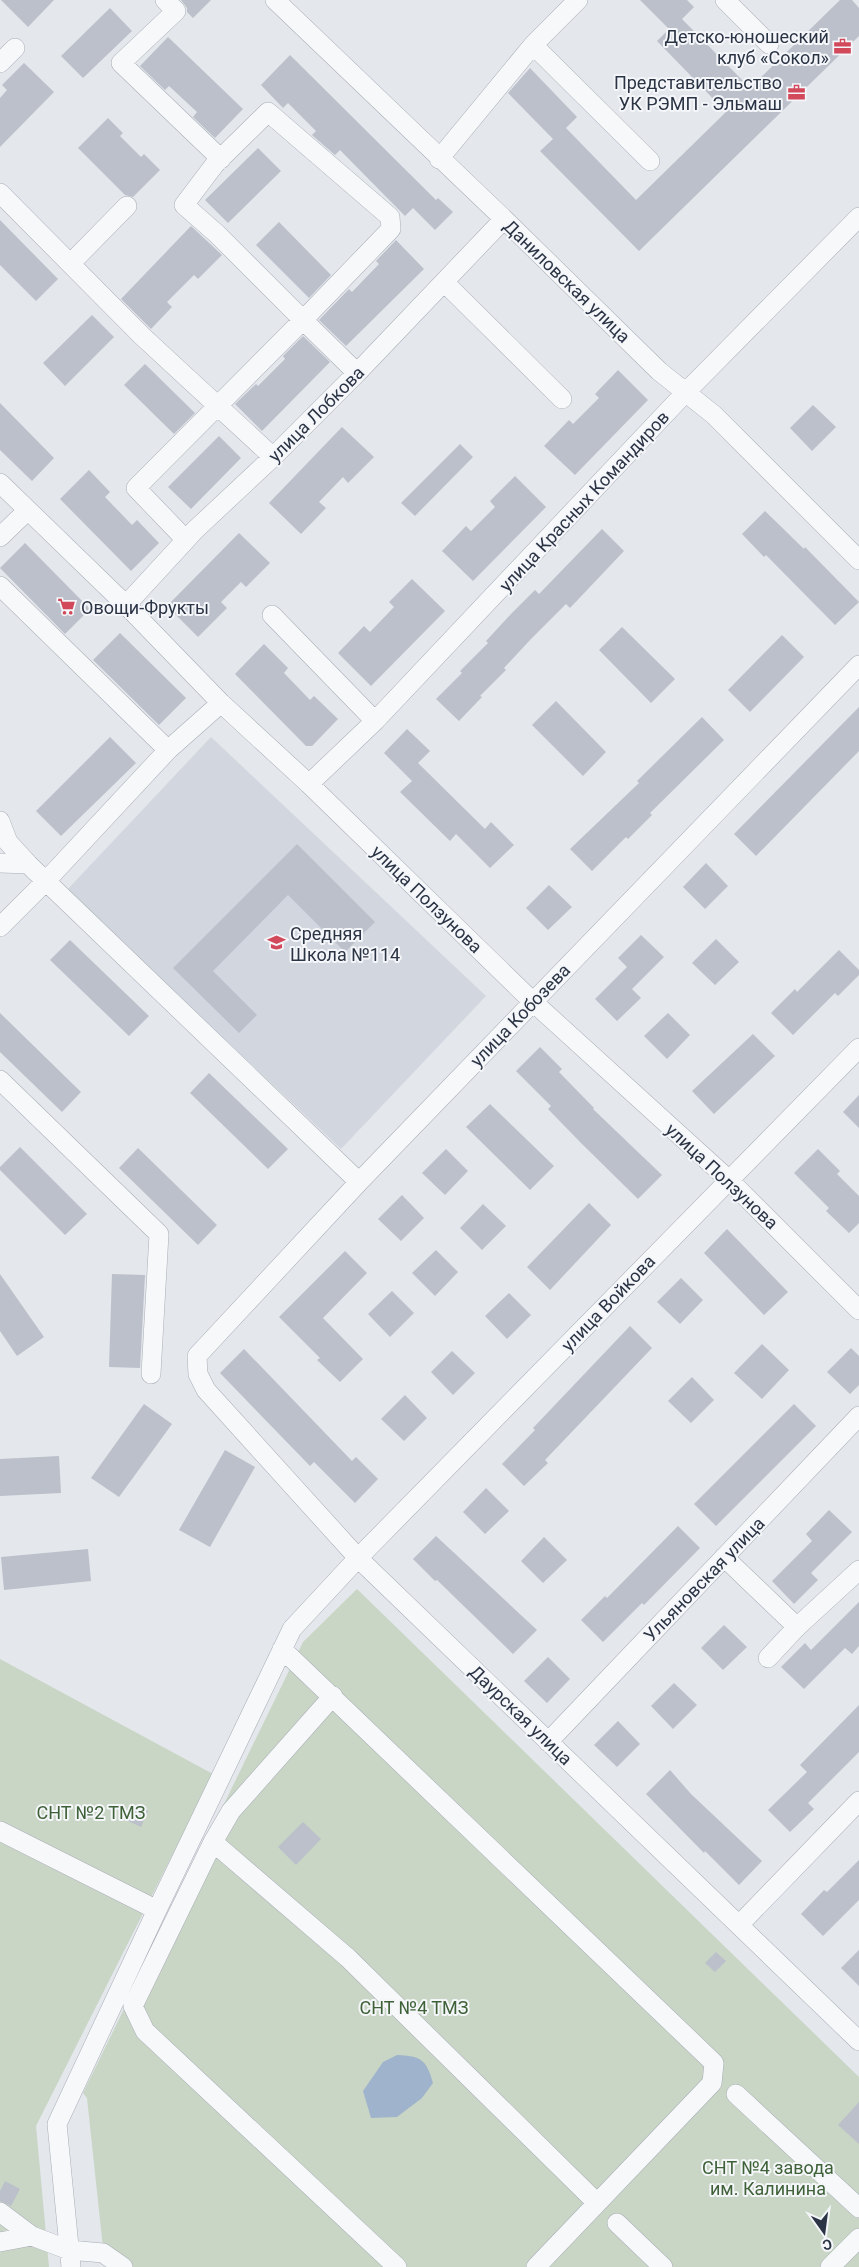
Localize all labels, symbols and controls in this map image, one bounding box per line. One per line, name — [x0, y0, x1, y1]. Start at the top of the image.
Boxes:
place label: Детско-юношеский клуб «Сокол» — [664, 26, 829, 68]
office icon: Детско-юношеский клуб «Сокол» — [833, 36, 853, 56]
place label: Представительство УК РЭМП - Эльмаш — [614, 72, 782, 114]
office icon: Представительство УК РЭМП - Эльмаш — [786, 82, 806, 102]
street label: Даниловская улица — [499, 215, 635, 347]
street label: улица Лобкова — [264, 362, 368, 466]
street label: улица Красных Командиров — [495, 406, 673, 596]
supermarket icon: Овощи-Фрукты — [57, 597, 77, 617]
place label: Овощи-Фрукты — [81, 597, 209, 618]
street label: улица Ползунова — [367, 841, 487, 957]
place label: Средняя Школа №114 — [290, 923, 400, 965]
school or university icon: Средняя Школа №114 — [266, 933, 286, 953]
street label: улица Кобозева — [466, 959, 574, 1071]
street label: улица Ползунова — [662, 1119, 782, 1233]
street label: улица Войкова — [557, 1251, 659, 1355]
street label: Ульяновская улица — [639, 1513, 769, 1645]
street label: Даурская улица — [465, 1661, 577, 1769]
park label: СНТ №2 ТМЗ — [36, 1802, 146, 1823]
park label: СНТ №4 ТМЗ — [359, 1997, 469, 2018]
park label: СНТ №4 завода им. Калинина — [702, 2157, 834, 2199]
north arrow — [799, 2207, 849, 2257]
text: С — [821, 2236, 834, 2253]

